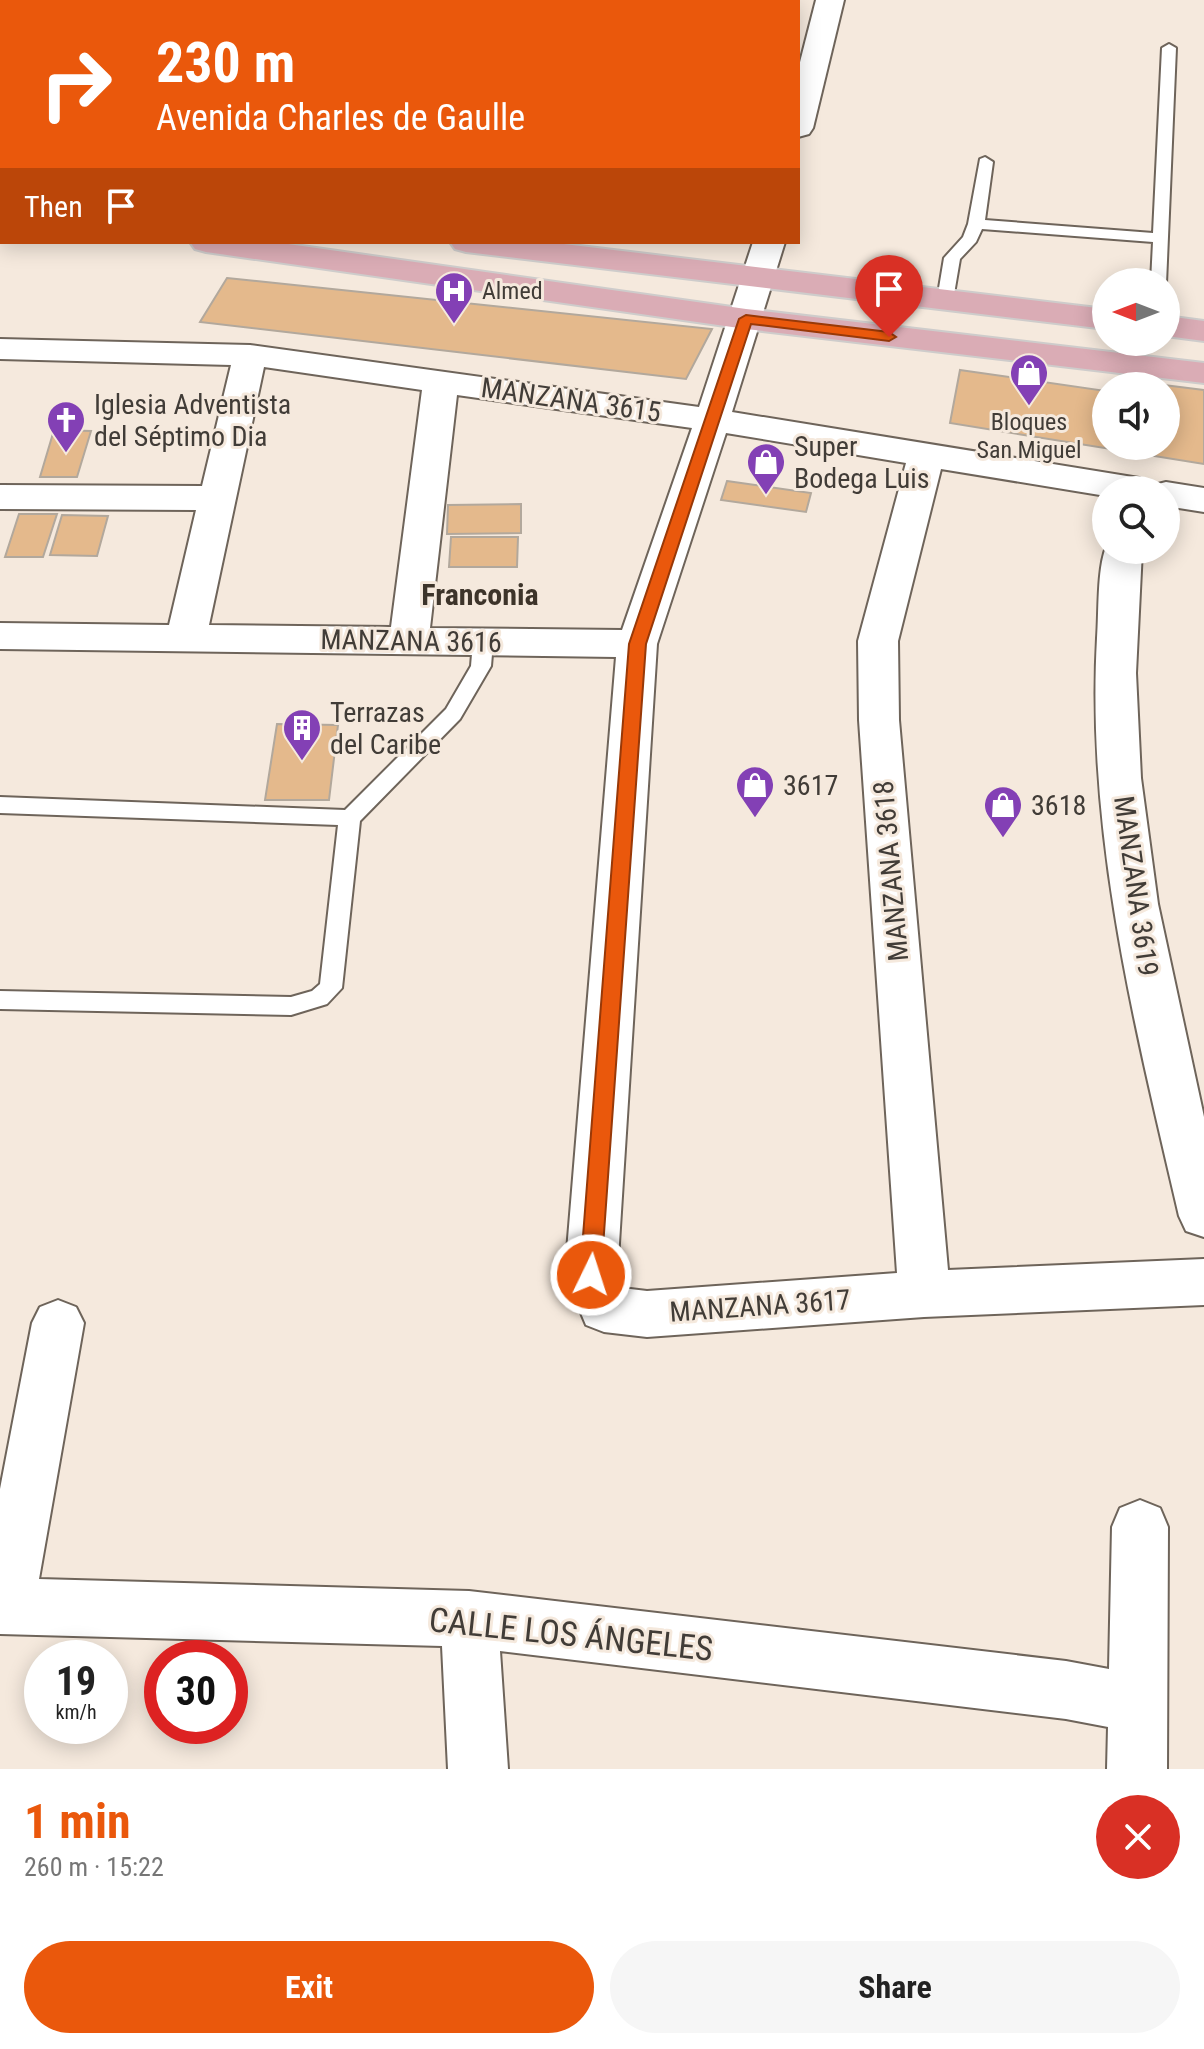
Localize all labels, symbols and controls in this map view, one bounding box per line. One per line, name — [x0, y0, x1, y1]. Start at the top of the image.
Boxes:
text: 230 m — [156, 30, 295, 96]
icon: right — [24, 32, 128, 136]
text: Avenida Charles de Gaulle — [156, 97, 525, 139]
icon: arrive — [99, 184, 143, 228]
text: Then — [24, 189, 83, 224]
pin — [855, 255, 923, 337]
icon: arrive — [867, 267, 911, 311]
north arrow — [1092, 268, 1180, 356]
map controls — [1092, 268, 1180, 564]
hospital icon: Almed — [433, 270, 475, 325]
place label: Almed — [482, 277, 543, 305]
shop icon: Bloques San Miguel — [1008, 352, 1050, 407]
street label: MANZANA 3615 — [479, 371, 663, 429]
button: sound — [1092, 372, 1180, 460]
place label: Iglesia Adventista del Séptimo Dia — [94, 388, 291, 453]
church icon: Iglesia Adventista del Séptimo Dia — [45, 399, 87, 454]
place label: Bloques San Miguel — [977, 408, 1081, 464]
place label: Super Bodega Luis — [794, 430, 929, 495]
shop icon: Super Bodega Luis — [745, 441, 787, 496]
button: search — [1092, 476, 1180, 564]
district label: Franconia — [421, 577, 539, 612]
street label: MANZANA 3616 — [320, 623, 502, 659]
place label: Terrazas del Caribe — [330, 696, 441, 761]
building icon: Terrazas del Caribe — [281, 707, 323, 762]
shop icon: 3617 — [734, 764, 776, 819]
place label: 3617 — [783, 769, 838, 802]
street label: MANZANA 3618 — [867, 779, 915, 963]
shop icon: 3618 — [982, 784, 1024, 839]
place label: 3618 — [1031, 789, 1086, 822]
street label: MANZANA 3619 — [1107, 794, 1165, 978]
position arrow — [549, 1233, 633, 1317]
street label: MANZANA 3617 — [668, 1283, 852, 1329]
street label: CALLE LOS ÁNGELES — [427, 1599, 715, 1669]
speed limit sign: 30 — [144, 1640, 248, 1744]
text: 19 — [56, 1658, 96, 1705]
text: km/h — [55, 1700, 97, 1724]
text: 1 min — [24, 1793, 131, 1850]
button: close — [1096, 1795, 1180, 1879]
text: 260 m · 15:22 — [24, 1852, 164, 1882]
button: Exit — [24, 1941, 594, 2033]
button: Share — [610, 1941, 1180, 2033]

